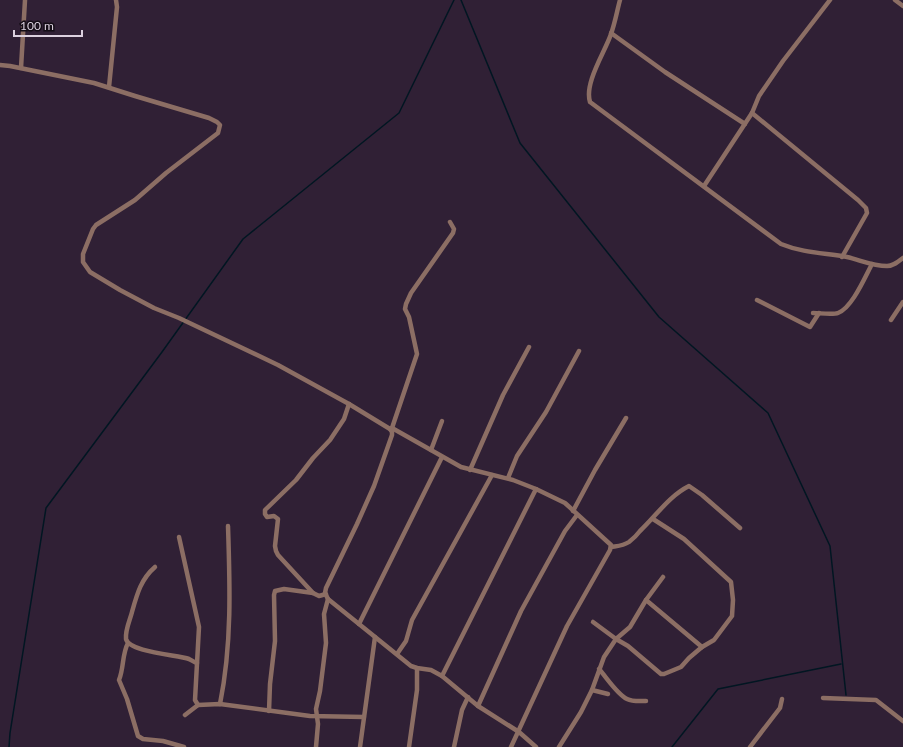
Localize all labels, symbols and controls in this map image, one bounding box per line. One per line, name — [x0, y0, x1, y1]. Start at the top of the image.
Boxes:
scale bar — [14, 12, 82, 38]
text: 100 m — [20, 18, 54, 33]

